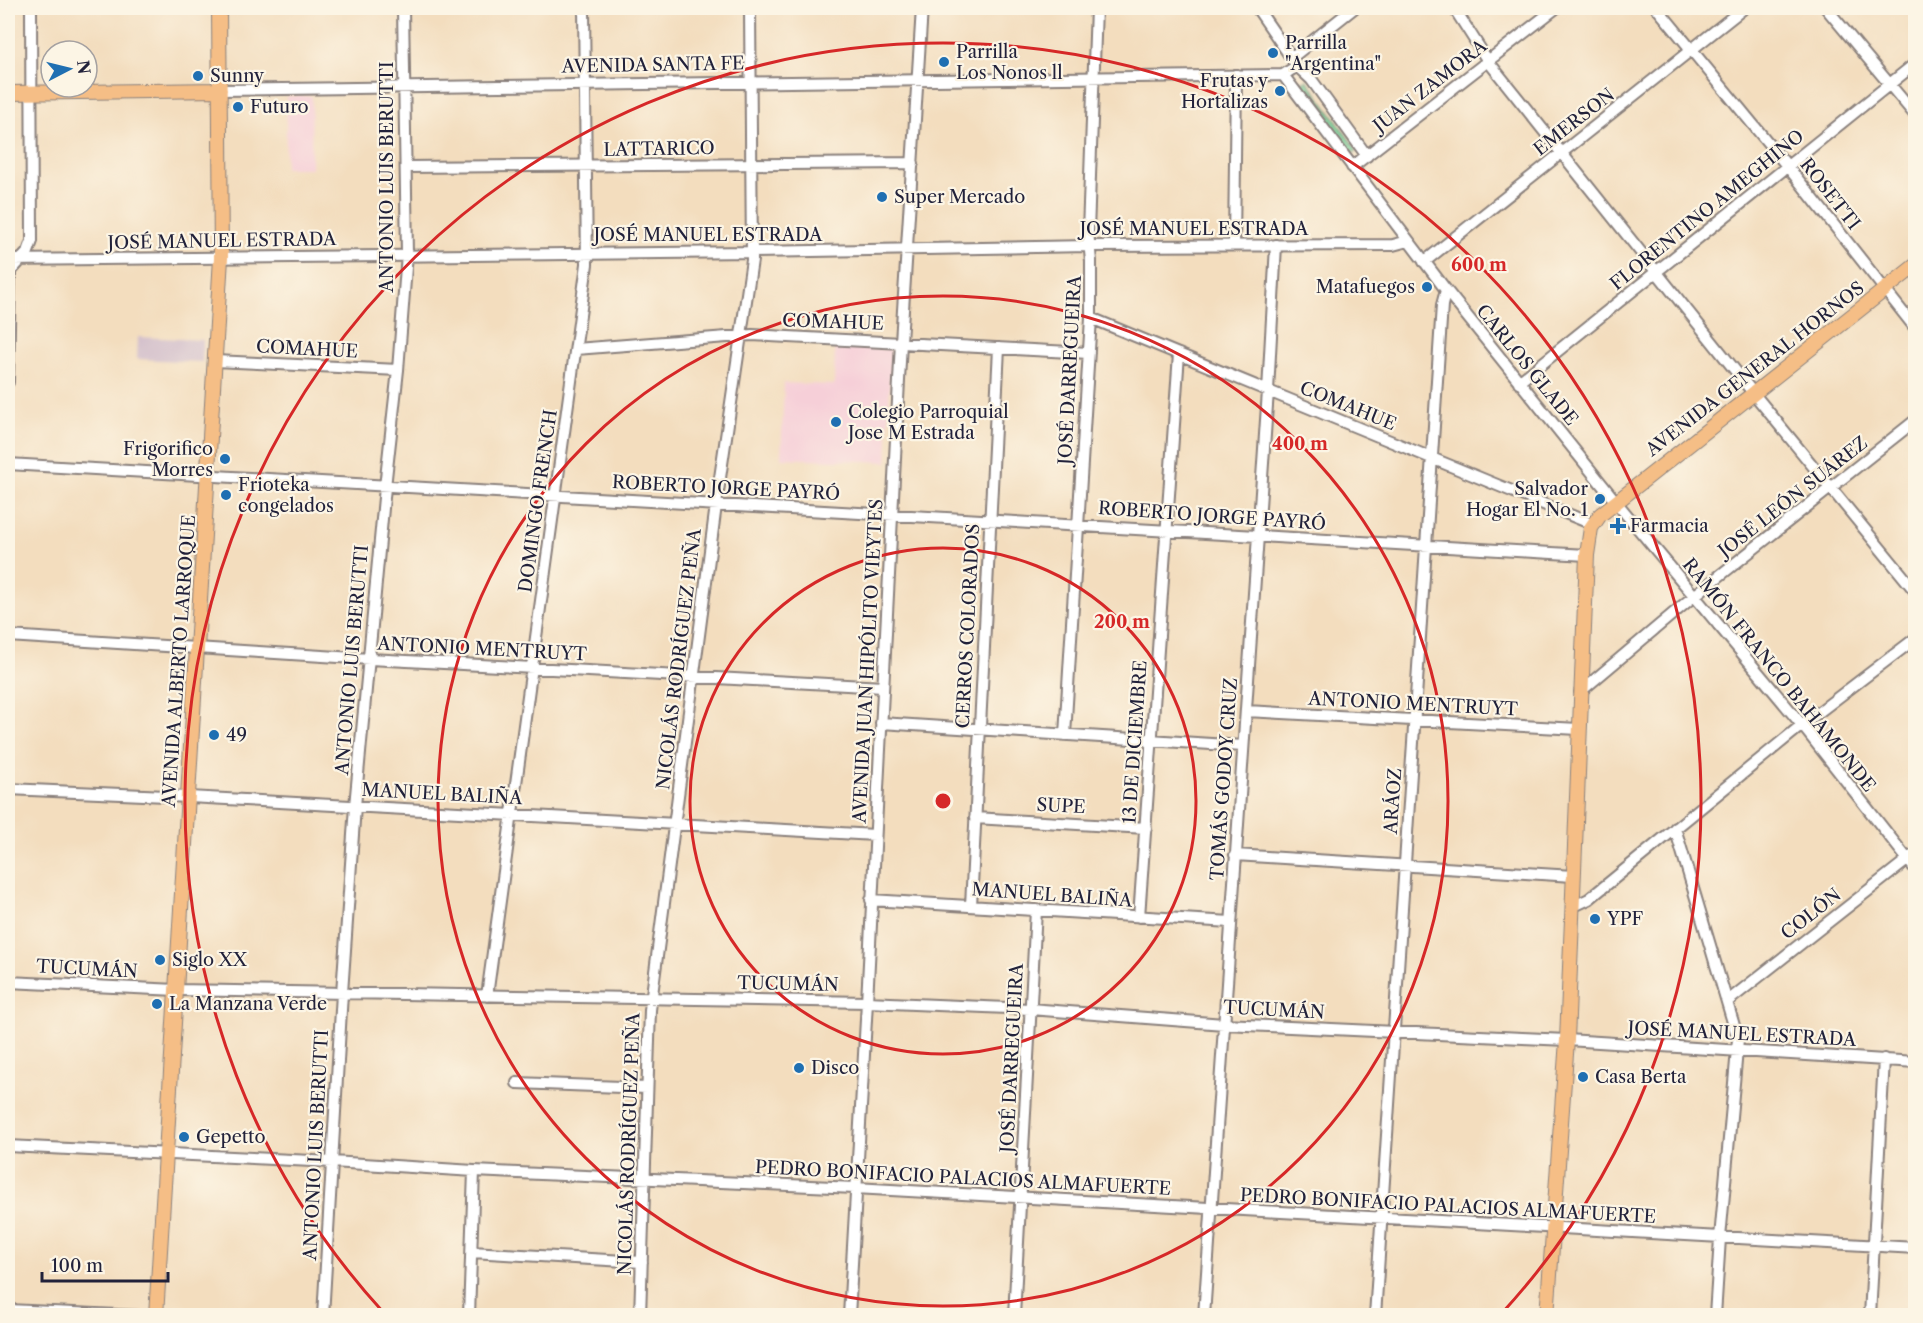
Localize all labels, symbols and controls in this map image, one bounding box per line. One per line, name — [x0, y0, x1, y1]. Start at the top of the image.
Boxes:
place label: Parrilla "Argentina" — [1285, 32, 1381, 75]
street label: JUAN ZAMORA — [1367, 35, 1492, 139]
north arrow — [39, 39, 99, 99]
place label: Parrilla Los Nonos ll — [956, 41, 1063, 84]
marker: Parrilla "Argentina" — [1266, 46, 1280, 60]
street label: AVENIDA SANTA FE — [560, 52, 745, 78]
marker: Parrilla Los Nonos ll — [937, 55, 951, 69]
text: N — [73, 59, 95, 75]
street label: ANTONIO LUIS BERUTTI — [376, 61, 398, 294]
place label: Sunny — [210, 65, 265, 87]
marker: Sunny — [191, 69, 205, 83]
place label: Frutas y Hortalizas — [1181, 70, 1269, 113]
marker: Frutas y Hortalizas — [1273, 84, 1287, 98]
street label: EMERSON — [1529, 84, 1619, 160]
place label: Futuro — [250, 96, 309, 118]
marker: Futuro — [231, 100, 245, 114]
street label: FLORENTINO AMEGHINO — [1606, 125, 1808, 295]
street label: LATTARICO — [603, 137, 715, 161]
street label: ROSETTI — [1795, 154, 1865, 234]
place label: Super Mercado — [894, 186, 1025, 208]
marker: Super Mercado — [875, 190, 889, 204]
street label: JOSÉ MANUEL ESTRADA — [1077, 217, 1309, 240]
street label: JOSÉ MANUEL ESTRADA — [591, 223, 823, 246]
street label: JOSÉ MANUEL ESTRADA — [104, 227, 337, 254]
text: 600 m — [1451, 254, 1507, 276]
street label: JOSÉ DARREGUEIRA — [1053, 274, 1086, 468]
place label: Matafuegos — [1316, 276, 1415, 298]
street label: AVENIDA GENERAL HORNOS — [1641, 277, 1868, 462]
marker: Matafuegos — [1420, 280, 1434, 294]
street label: CARLOS GLADE — [1472, 300, 1582, 430]
street label: COMAHUE — [782, 309, 884, 335]
street label: COMAHUE — [256, 335, 358, 363]
street label: COMAHUE — [1297, 377, 1399, 435]
place label: Colegio Parroquial Jose M Estrada — [845, 401, 1009, 444]
street label: DOMINGO FRENCH — [514, 408, 562, 594]
marker: Colegio Parroquial Jose M Estrada — [829, 415, 843, 429]
street label: JOSÉ LEÓN SUÁREZ — [1711, 431, 1872, 564]
text: 400 m — [1272, 433, 1328, 455]
place label: Frigorifico Morres — [123, 438, 213, 481]
marker: Frigorifico Morres — [218, 452, 232, 466]
street label: ROBERTO JORGE PAYRÓ — [612, 470, 841, 505]
place label: Frioteka congelados — [238, 474, 334, 517]
place label: Salvador Hogar El No. 1 — [1466, 478, 1588, 521]
marker: Frioteka congelados — [219, 488, 233, 502]
marker: Salvador Hogar El No. 1 — [1593, 492, 1607, 506]
street label: ROBERTO JORGE PAYRÓ — [1097, 496, 1327, 535]
street label: AVENIDA JUAN HIPÓLITO VIEYTES — [847, 498, 887, 825]
street label: AVENIDA ALBERTO LARROQUE — [158, 514, 200, 809]
place label: Farmacia — [1630, 515, 1709, 537]
marker: Farmacia — [1611, 519, 1625, 533]
street label: CERROS COLORADOS — [952, 523, 984, 729]
street label: NICOLÁS RODRÍGUEZ PEÑA — [650, 526, 706, 791]
street label: ANTONIO LUIS BERUTTI — [331, 544, 373, 777]
street label: RAMÓN FRANCO BAHAMONDE — [1678, 553, 1881, 796]
text: 200 m — [1094, 611, 1150, 633]
street label: ANTONIO MENTRUYT — [376, 632, 588, 665]
street label: 13 DE DICIEMBRE — [1118, 659, 1152, 825]
street label: TOMÁS GODOY CRUZ — [1205, 677, 1242, 881]
street label: ANTONIO MENTRUYT — [1307, 687, 1519, 720]
place label: 49 — [226, 724, 247, 746]
marker: 49 — [207, 728, 221, 742]
street label: ARÁOZ — [1379, 767, 1406, 836]
street label: MANUEL BALIÑA — [361, 777, 524, 809]
centre of rings — [933, 791, 953, 811]
street label: SUPE — [1036, 794, 1086, 818]
street label: MANUEL BALIÑA — [971, 876, 1134, 912]
street label: COLÓN — [1776, 883, 1845, 944]
place label: YPF — [1606, 908, 1643, 930]
marker: YPF — [1588, 912, 1602, 926]
place label: Siglo XX — [172, 949, 248, 971]
marker: Siglo XX — [153, 953, 167, 967]
street label: TUCUMÁN — [36, 954, 138, 983]
street label: JOSÉ DARREGUEIRA — [995, 962, 1028, 1156]
street label: TUCUMÁN — [737, 971, 839, 996]
place label: La Manzana Verde — [169, 993, 327, 1015]
street label: TUCUMÁN — [1223, 995, 1325, 1024]
marker: La Manzana Verde — [150, 997, 164, 1011]
street label: NICOLÁS RODRÍGUEZ PEÑA — [611, 1012, 645, 1276]
street label: JOSÉ MANUEL ESTRADA — [1624, 1016, 1857, 1051]
street label: ANTONIO LUIS BERUTTI — [299, 1029, 333, 1262]
place label: Disco — [811, 1057, 859, 1079]
marker: Disco — [792, 1061, 806, 1075]
place label: Casa Berta — [1595, 1066, 1687, 1088]
marker: Casa Berta — [1576, 1070, 1590, 1084]
place label: Gepetto — [196, 1126, 266, 1148]
marker: Gepetto — [177, 1130, 191, 1144]
street label: PEDRO BONIFACIO PALACIOS ALMAFUERTE — [754, 1156, 1172, 1200]
street label: PEDRO BONIFACIO PALACIOS ALMAFUERTE — [1239, 1184, 1657, 1228]
scale bar — [42, 1245, 168, 1283]
text: 100 m — [51, 1255, 103, 1277]

